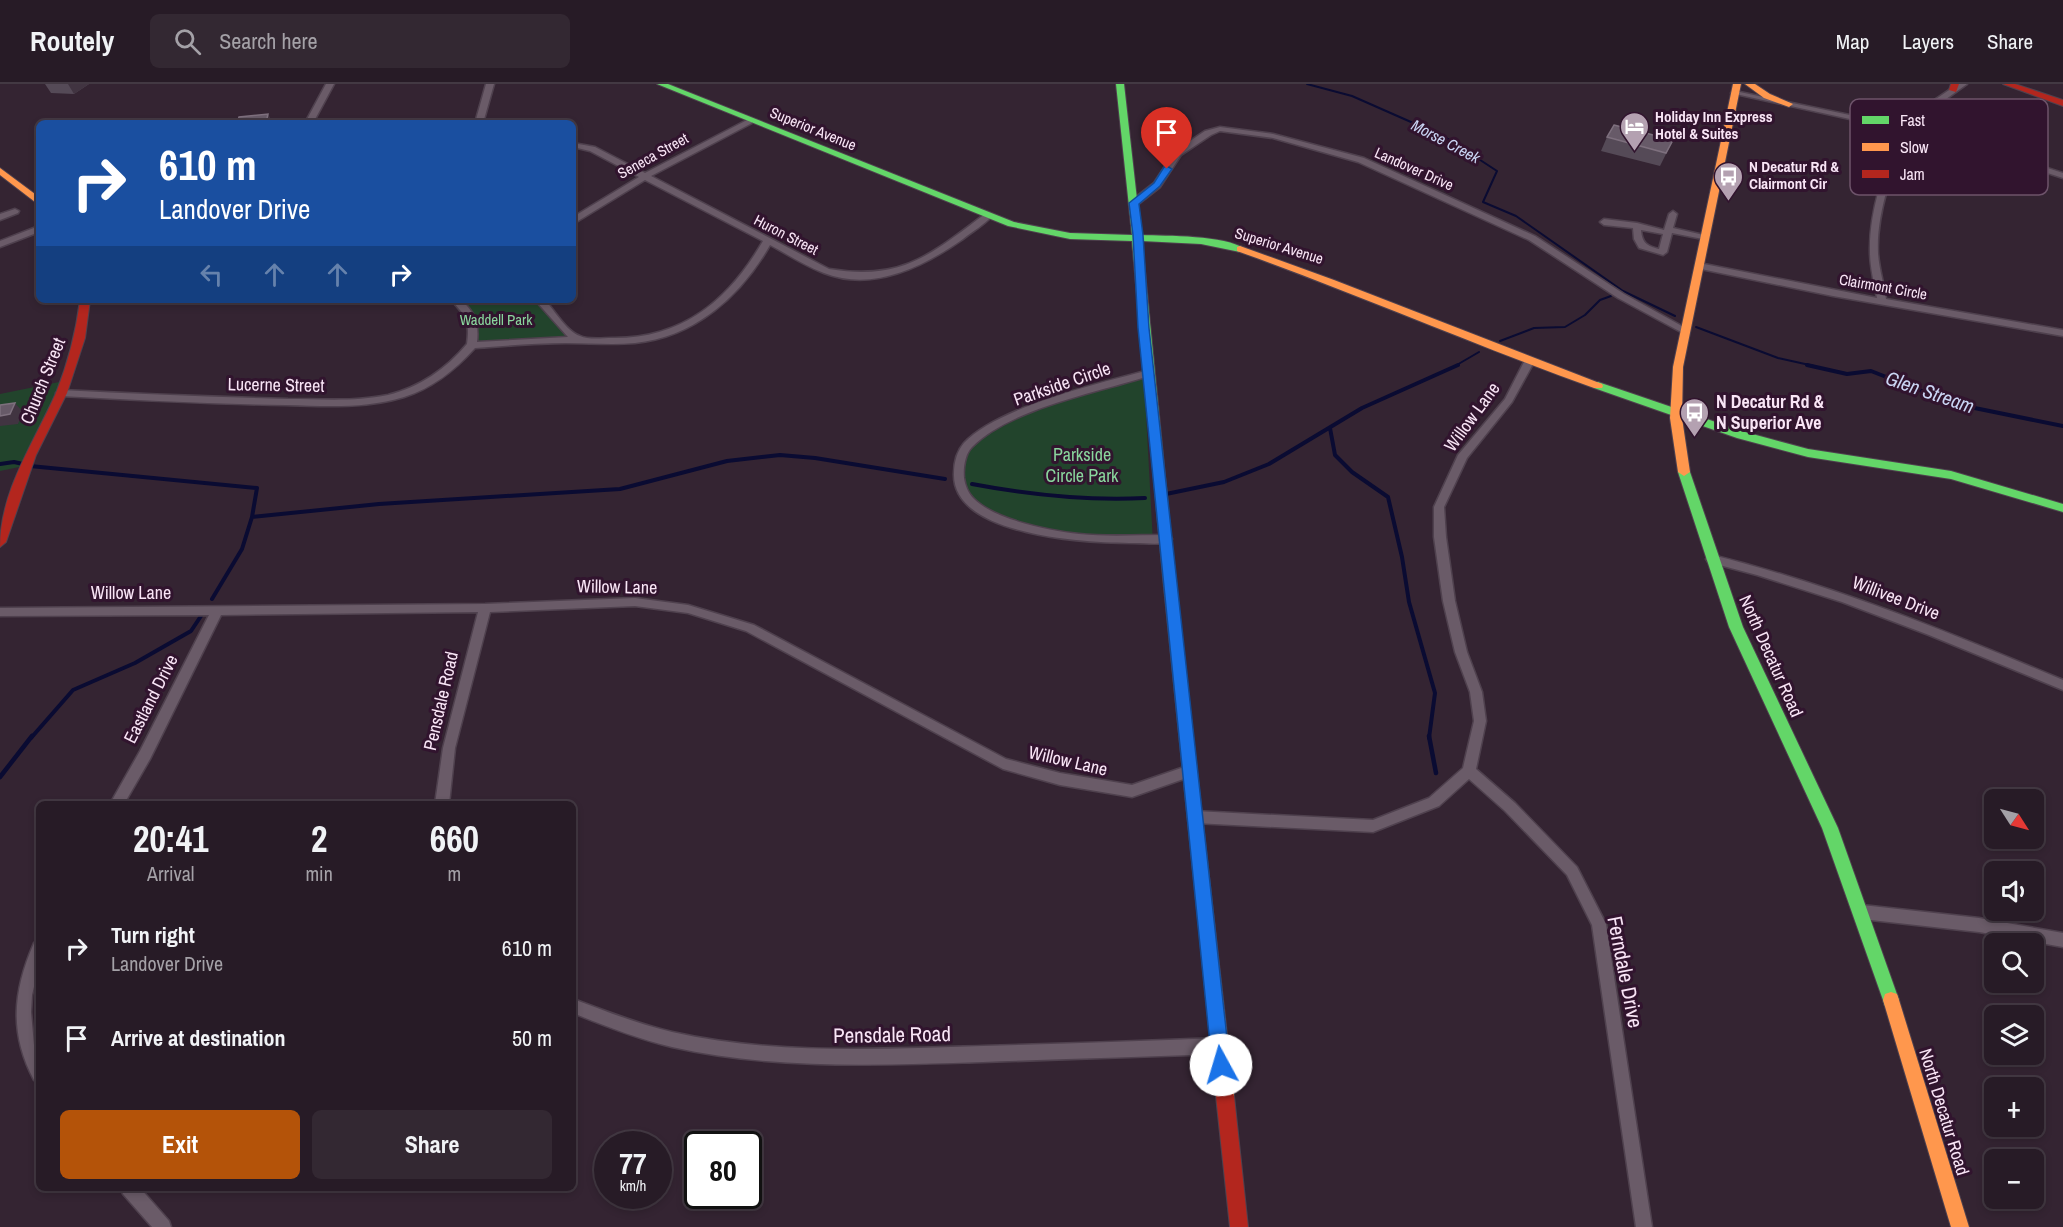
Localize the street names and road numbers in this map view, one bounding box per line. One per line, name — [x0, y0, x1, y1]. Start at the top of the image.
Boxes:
street label: Superior Avenue — [767, 102, 860, 155]
street label: Seneca Street — [614, 127, 692, 184]
street label: Landover Drive — [1372, 142, 1457, 195]
street label: Huron Street — [750, 209, 823, 260]
street label: Superior Avenue — [1232, 222, 1326, 269]
street label: Clairmont Circle — [1838, 268, 1929, 305]
street label: Church Street — [14, 334, 71, 428]
street label: Parkside Circle — [1010, 355, 1114, 412]
street label: Lucerne Street — [227, 371, 325, 398]
street label: Willow Lane — [1438, 377, 1505, 457]
street label: Willivee Drive — [1849, 569, 1944, 626]
street label: Willow Lane — [577, 573, 657, 600]
street label: Willow Lane — [91, 580, 171, 605]
street label: North Decatur Road — [1733, 591, 1810, 721]
street label: Pensdale Road — [417, 649, 464, 753]
street label: Eastland Drive — [117, 650, 184, 748]
street label: Willow Lane — [1026, 739, 1110, 782]
street label: Ferndale Drive — [1600, 914, 1651, 1030]
street label: Pensdale Road — [833, 1019, 951, 1050]
street label: North Decatur Road — [1913, 1045, 1976, 1178]

